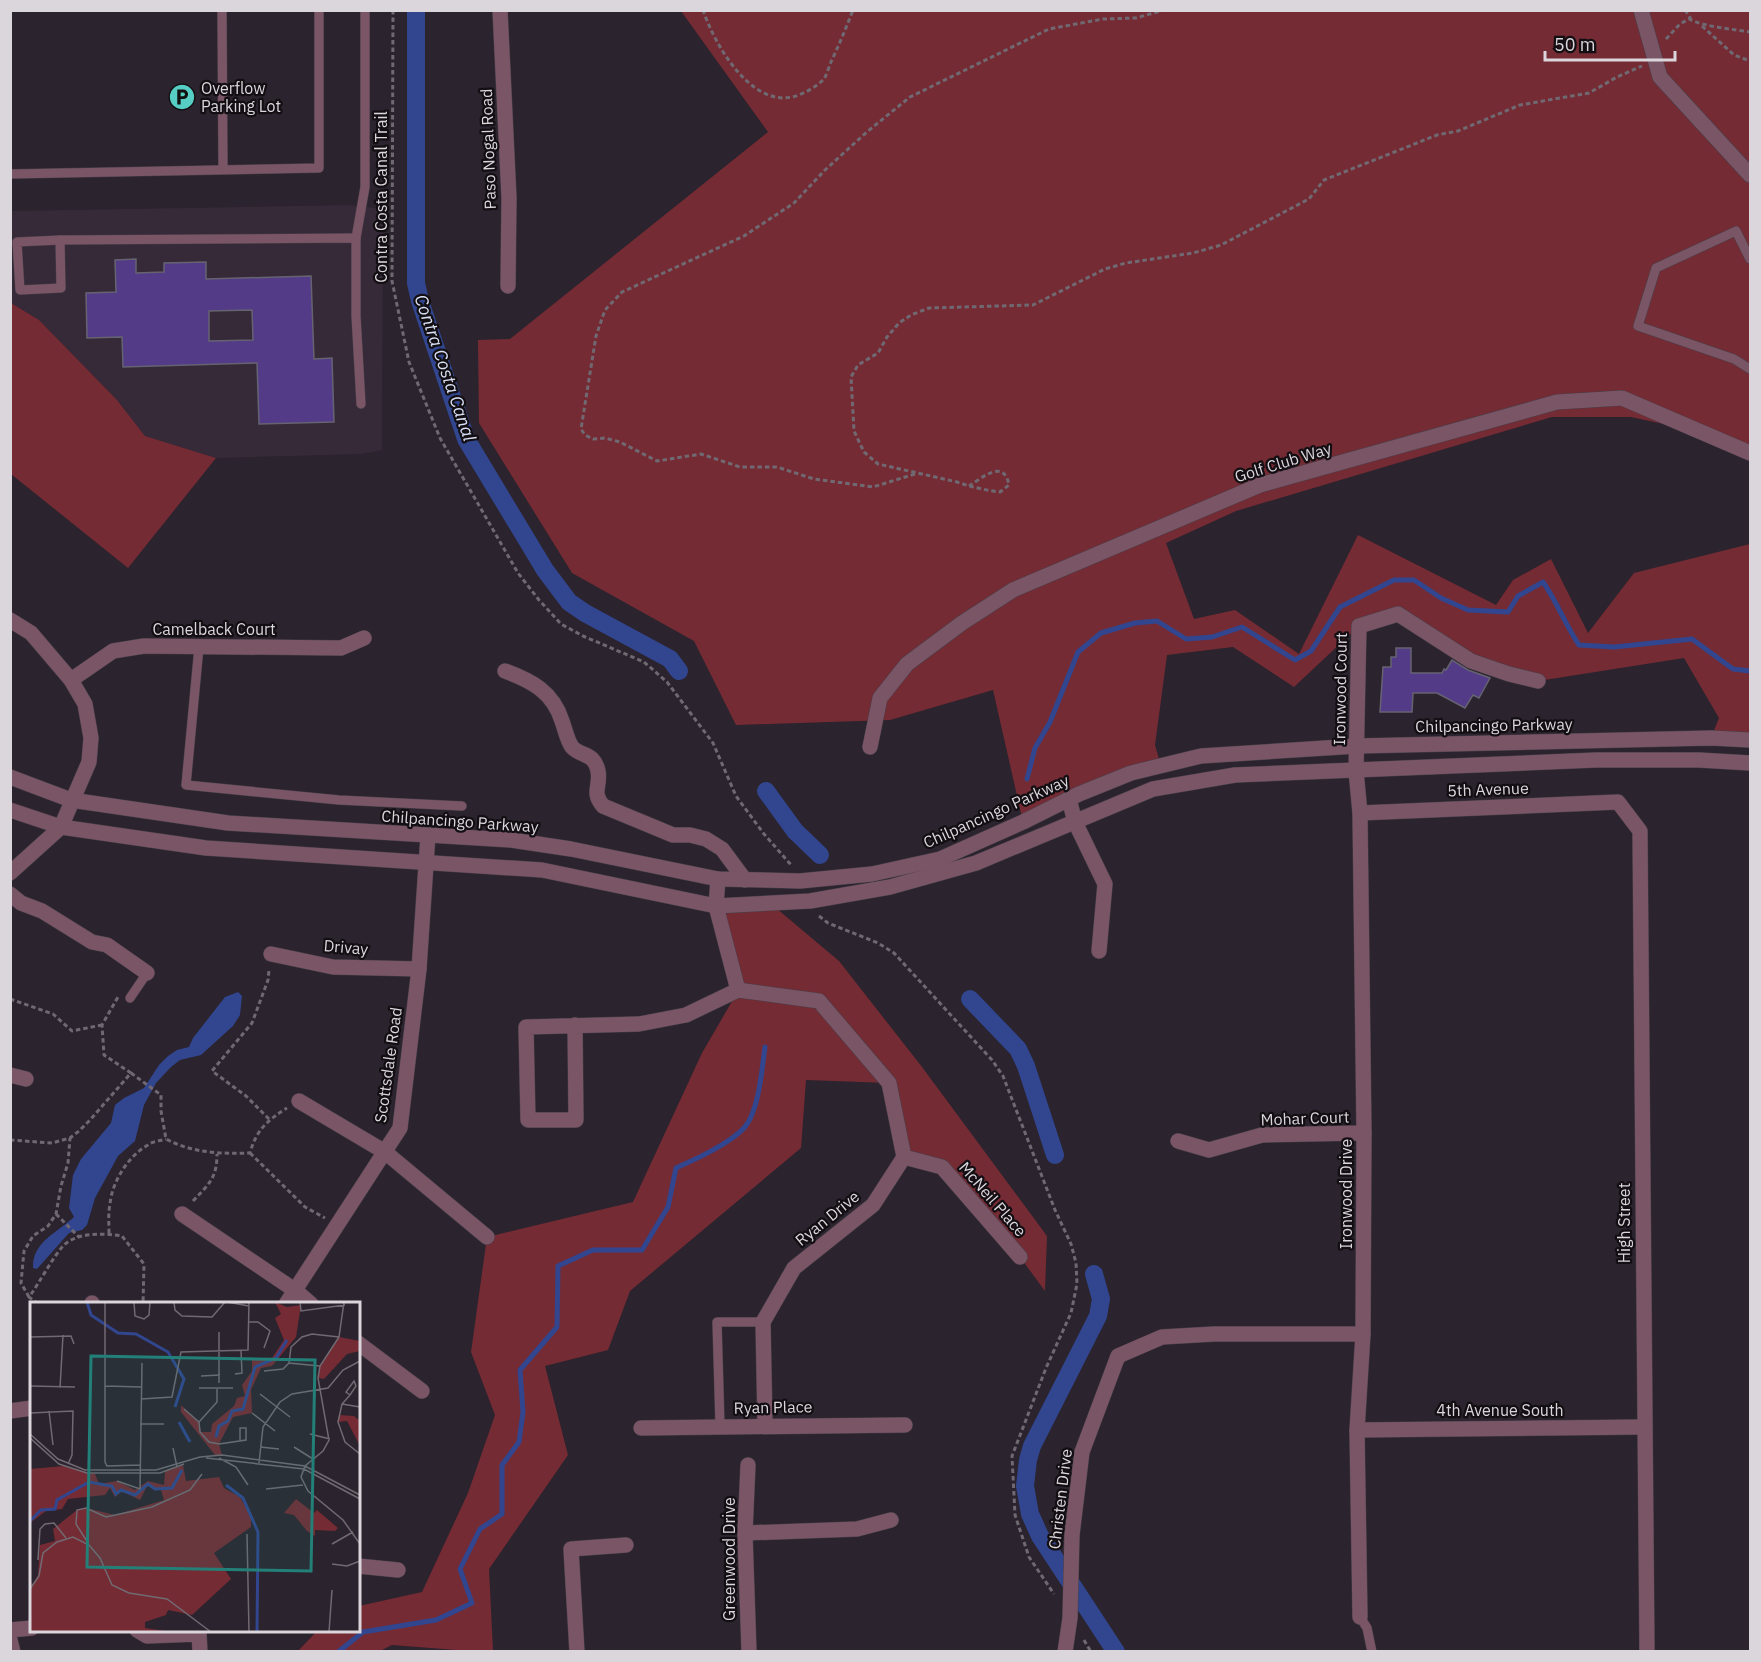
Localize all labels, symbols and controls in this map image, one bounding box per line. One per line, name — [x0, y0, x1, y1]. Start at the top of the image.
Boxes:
scale bar — [1545, 24, 1676, 62]
text: 50 m — [1554, 33, 1596, 56]
place label: Overflow Parking Lot — [201, 78, 281, 116]
parking icon: Overflow Parking Lot — [167, 82, 197, 112]
street label: Paso Nogal Road — [476, 88, 500, 210]
street label: Contra Costa Canal Trail — [371, 111, 391, 283]
water label: Contra Costa Canal — [410, 291, 481, 444]
street label: Golf Club Way — [1232, 438, 1334, 486]
street label: Camelback Court — [152, 619, 276, 639]
street label: Ironwood Court — [1329, 632, 1351, 746]
street label: Chilpancingo Parkway — [1415, 714, 1573, 736]
street label: Chilpancingo Parkway — [920, 770, 1072, 852]
street label: 5th Avenue — [1447, 778, 1529, 800]
street label: Chilpancingo Parkway — [381, 806, 539, 836]
street label: Drivay — [323, 935, 369, 959]
street label: Scottsdale Road — [370, 1006, 406, 1124]
street label: Mohar Court — [1260, 1106, 1350, 1130]
street label: Ironwood Drive — [1336, 1139, 1356, 1249]
street label: McNeil Place — [955, 1157, 1031, 1241]
street label: High Street — [1614, 1183, 1634, 1263]
street label: Ryan Drive — [791, 1186, 863, 1250]
inset map — [30, 1302, 360, 1632]
street label: Ryan Place — [733, 1396, 813, 1418]
street label: 4th Avenue South — [1436, 1400, 1564, 1420]
street label: Christen Drive — [1044, 1447, 1076, 1550]
street label: Greenwood Drive — [719, 1497, 739, 1621]

